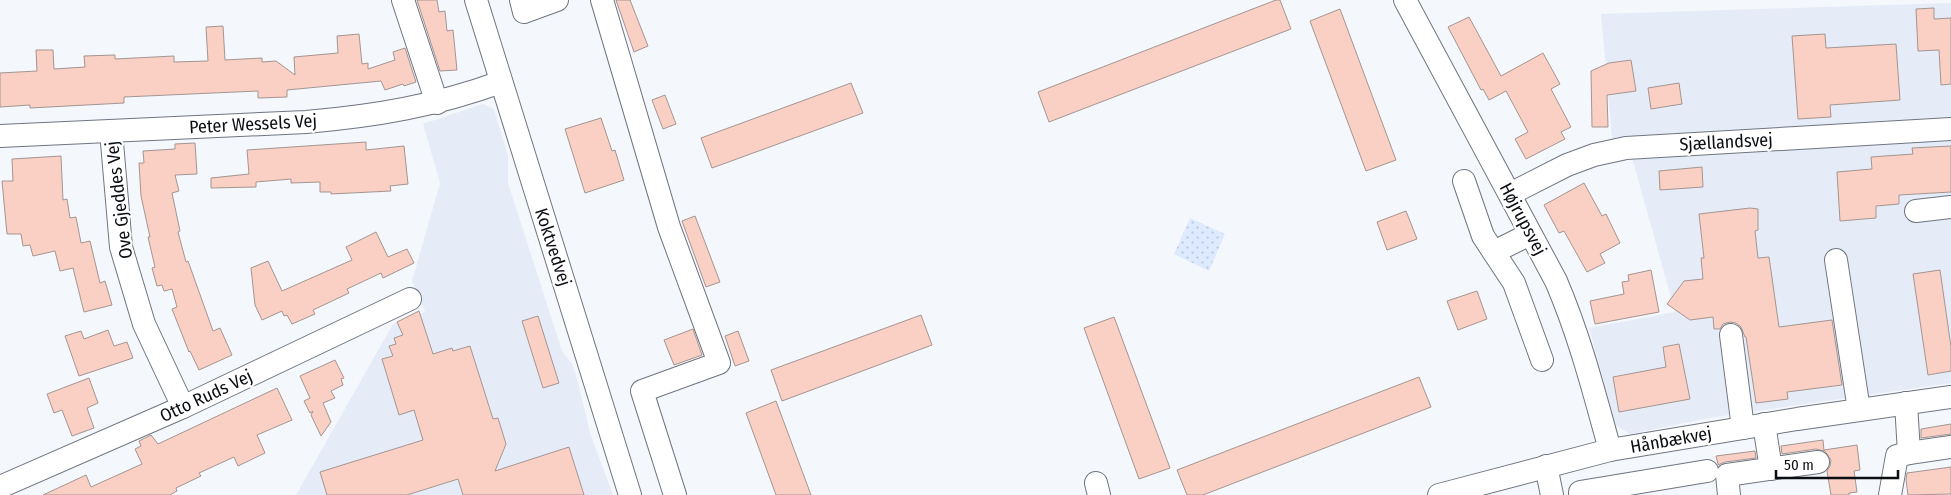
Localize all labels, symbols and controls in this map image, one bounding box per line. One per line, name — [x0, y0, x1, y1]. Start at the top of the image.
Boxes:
street label: Peter Wessels Vej — [189, 110, 317, 138]
street label: Sjællandsvej — [1679, 129, 1773, 155]
street label: Ove Gjeddes Vej — [101, 140, 137, 260]
street label: Højrupsvej — [1495, 179, 1551, 259]
street label: Koktvedvej — [530, 205, 576, 289]
street label: Otto Ruds Vej — [156, 365, 256, 427]
street label: Hånbækvej — [1629, 422, 1713, 458]
scale bar — [1776, 448, 1898, 480]
text: 50 m — [1784, 456, 1814, 474]

